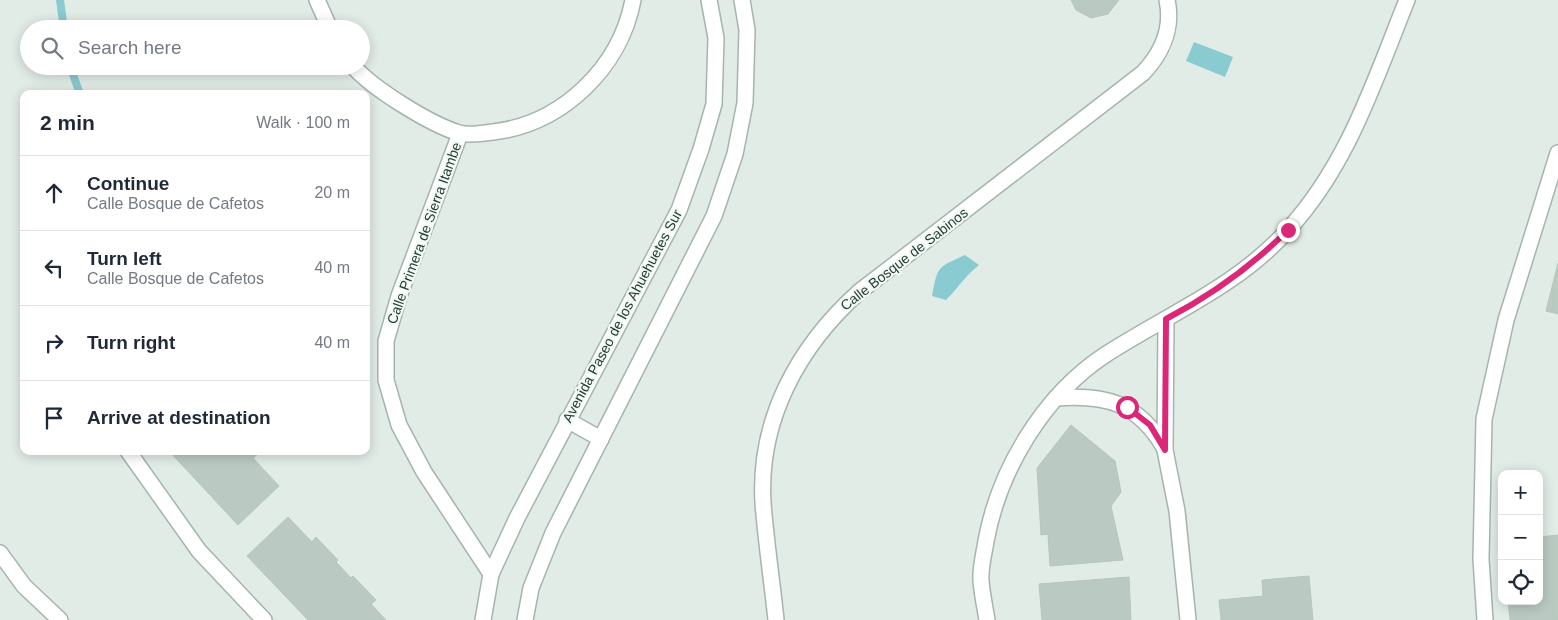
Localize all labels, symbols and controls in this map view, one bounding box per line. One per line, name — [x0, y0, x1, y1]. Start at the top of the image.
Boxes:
search box — [20, 20, 370, 75]
icon: search — [38, 34, 66, 62]
text: Search here — [78, 37, 182, 58]
text: 2 min — [40, 111, 95, 134]
text: Walk · 100 m — [256, 114, 350, 131]
street label: Calle Primera de Sierra Itambe — [384, 140, 464, 326]
text: Continue — [87, 173, 169, 194]
icon: ahead — [40, 179, 68, 207]
text: 20 m — [314, 184, 350, 201]
text: Calle Bosque de Cafetos — [87, 195, 264, 212]
street label: Calle Bosque de Sabinos — [837, 204, 971, 314]
street label: Avenida Paseo de los Ahuehuetes Sur — [559, 207, 685, 425]
route end — [1277, 219, 1300, 242]
text: Turn left — [87, 248, 162, 269]
icon: left — [40, 254, 68, 282]
text: 40 m — [314, 259, 350, 276]
text: Calle Bosque de Cafetos — [87, 270, 264, 287]
icon: right — [40, 329, 68, 357]
text: Turn right — [87, 332, 175, 353]
text: 40 m — [314, 334, 350, 351]
route start — [1116, 396, 1139, 419]
icon: arrive — [40, 404, 68, 432]
text: Arrive at destination — [87, 407, 271, 428]
map controls — [1498, 470, 1543, 605]
button: + — [1498, 470, 1543, 515]
button: − — [1498, 515, 1543, 560]
button: locate — [1498, 560, 1543, 605]

